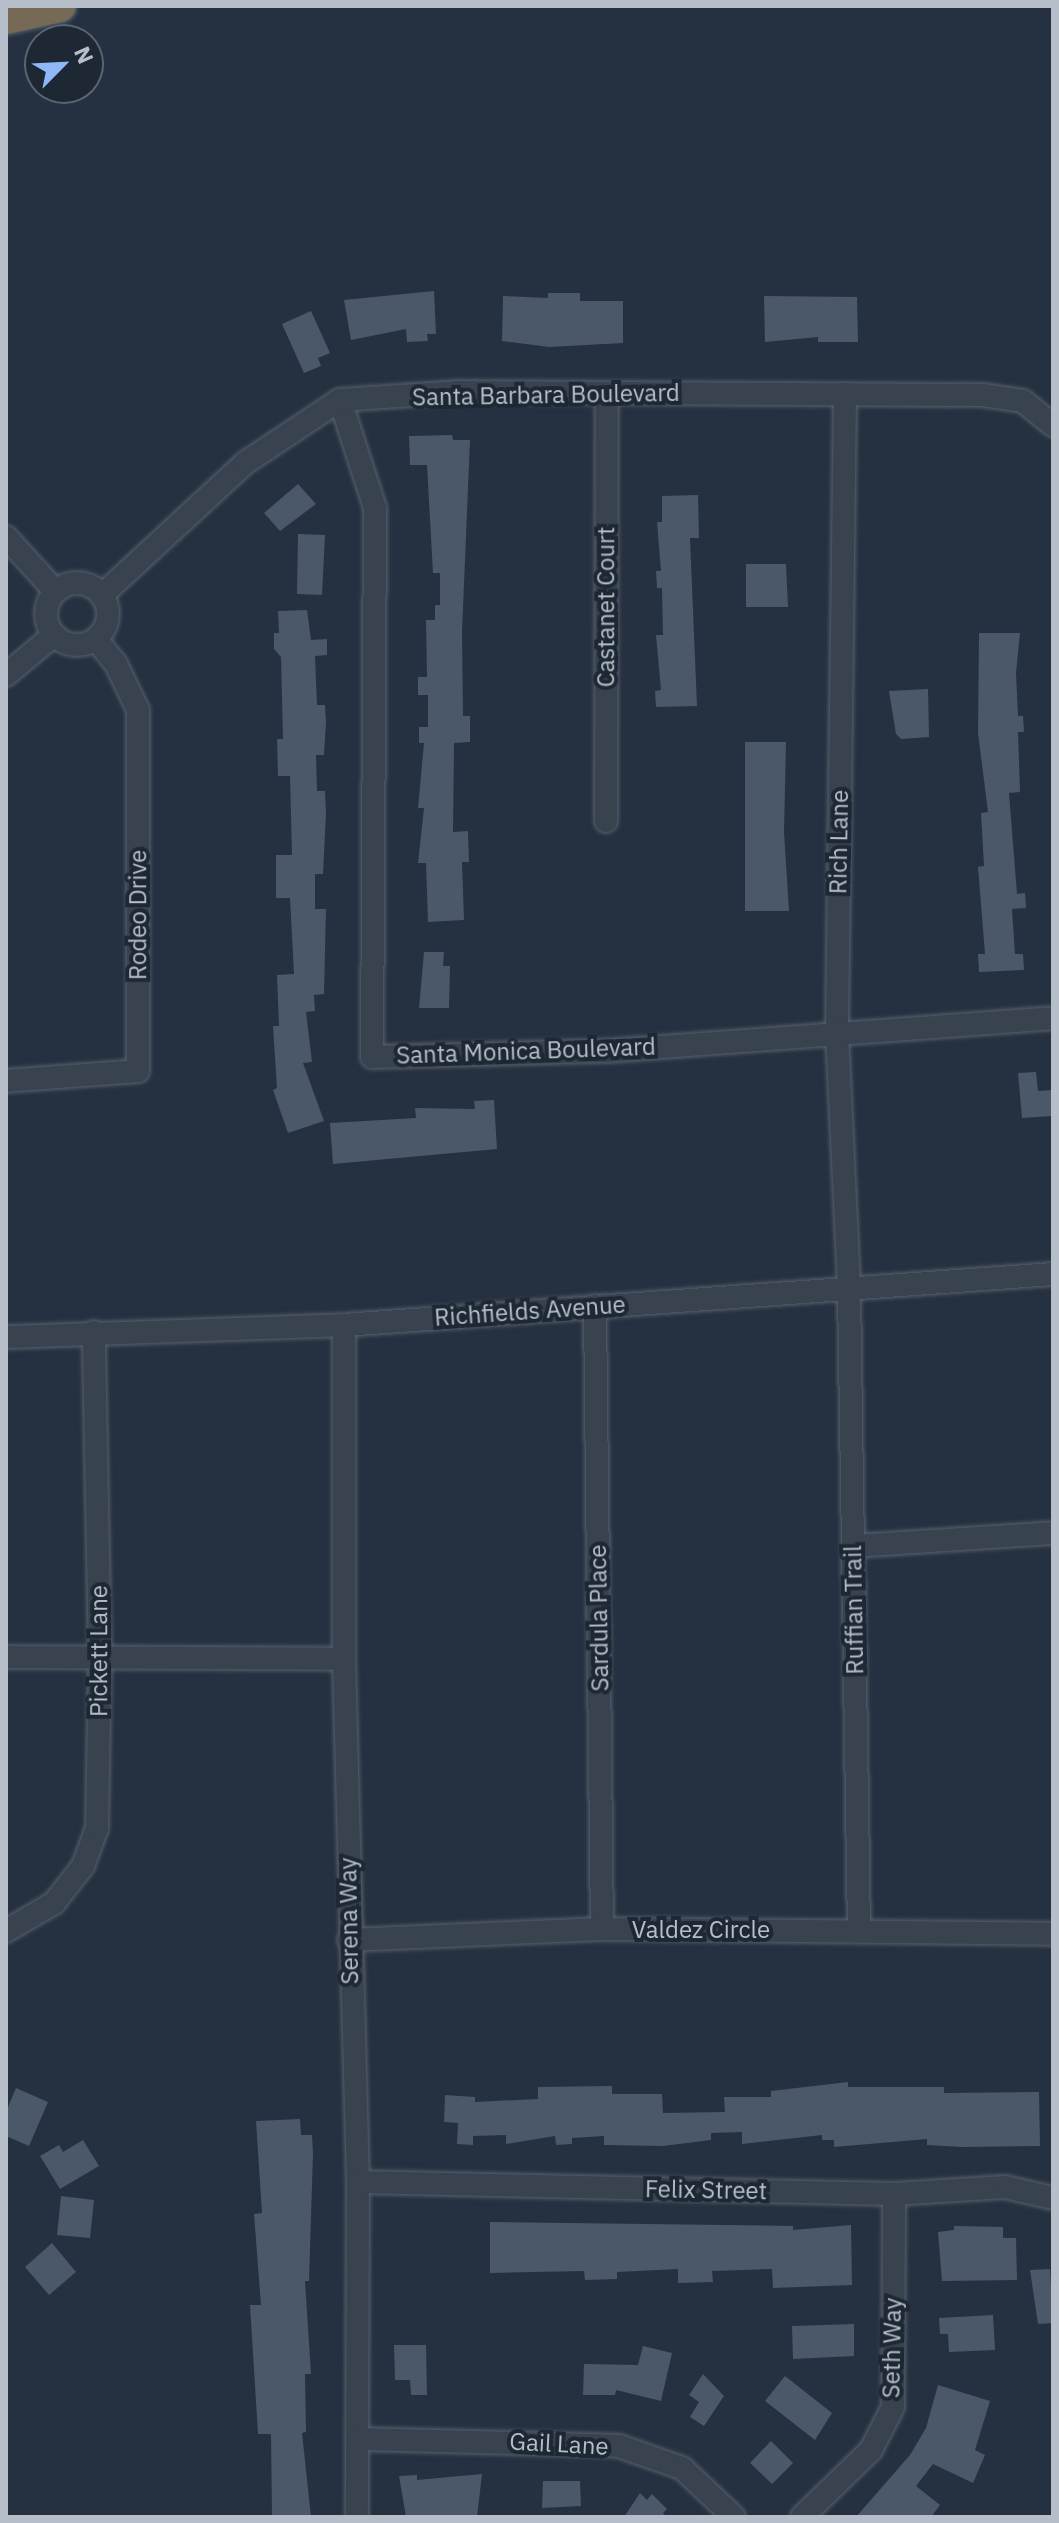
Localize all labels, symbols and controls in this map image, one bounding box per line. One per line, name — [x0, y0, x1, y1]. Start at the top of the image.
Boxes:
north arrow — [24, 24, 104, 104]
text: N — [68, 42, 101, 68]
street label: Santa Barbara Boulevard — [412, 378, 680, 412]
street label: Castanet Court — [592, 527, 620, 687]
street label: Rich Lane — [824, 790, 854, 894]
street label: Rodeo Drive — [124, 850, 152, 980]
street label: Santa Monica Boulevard — [396, 1032, 656, 1070]
street label: Richfields Avenue — [433, 1290, 627, 1332]
street label: Sardula Place — [583, 1544, 615, 1692]
street label: Ruffian Trail — [838, 1545, 870, 1675]
street label: Pickett Lane — [85, 1585, 113, 1717]
street label: Serena Way — [333, 1857, 365, 1985]
street label: Valdez Circle — [632, 1916, 770, 1944]
street label: Felix Street — [645, 2175, 767, 2205]
street label: Seth Way — [877, 2297, 907, 2399]
street label: Gail Lane — [509, 2427, 609, 2461]

